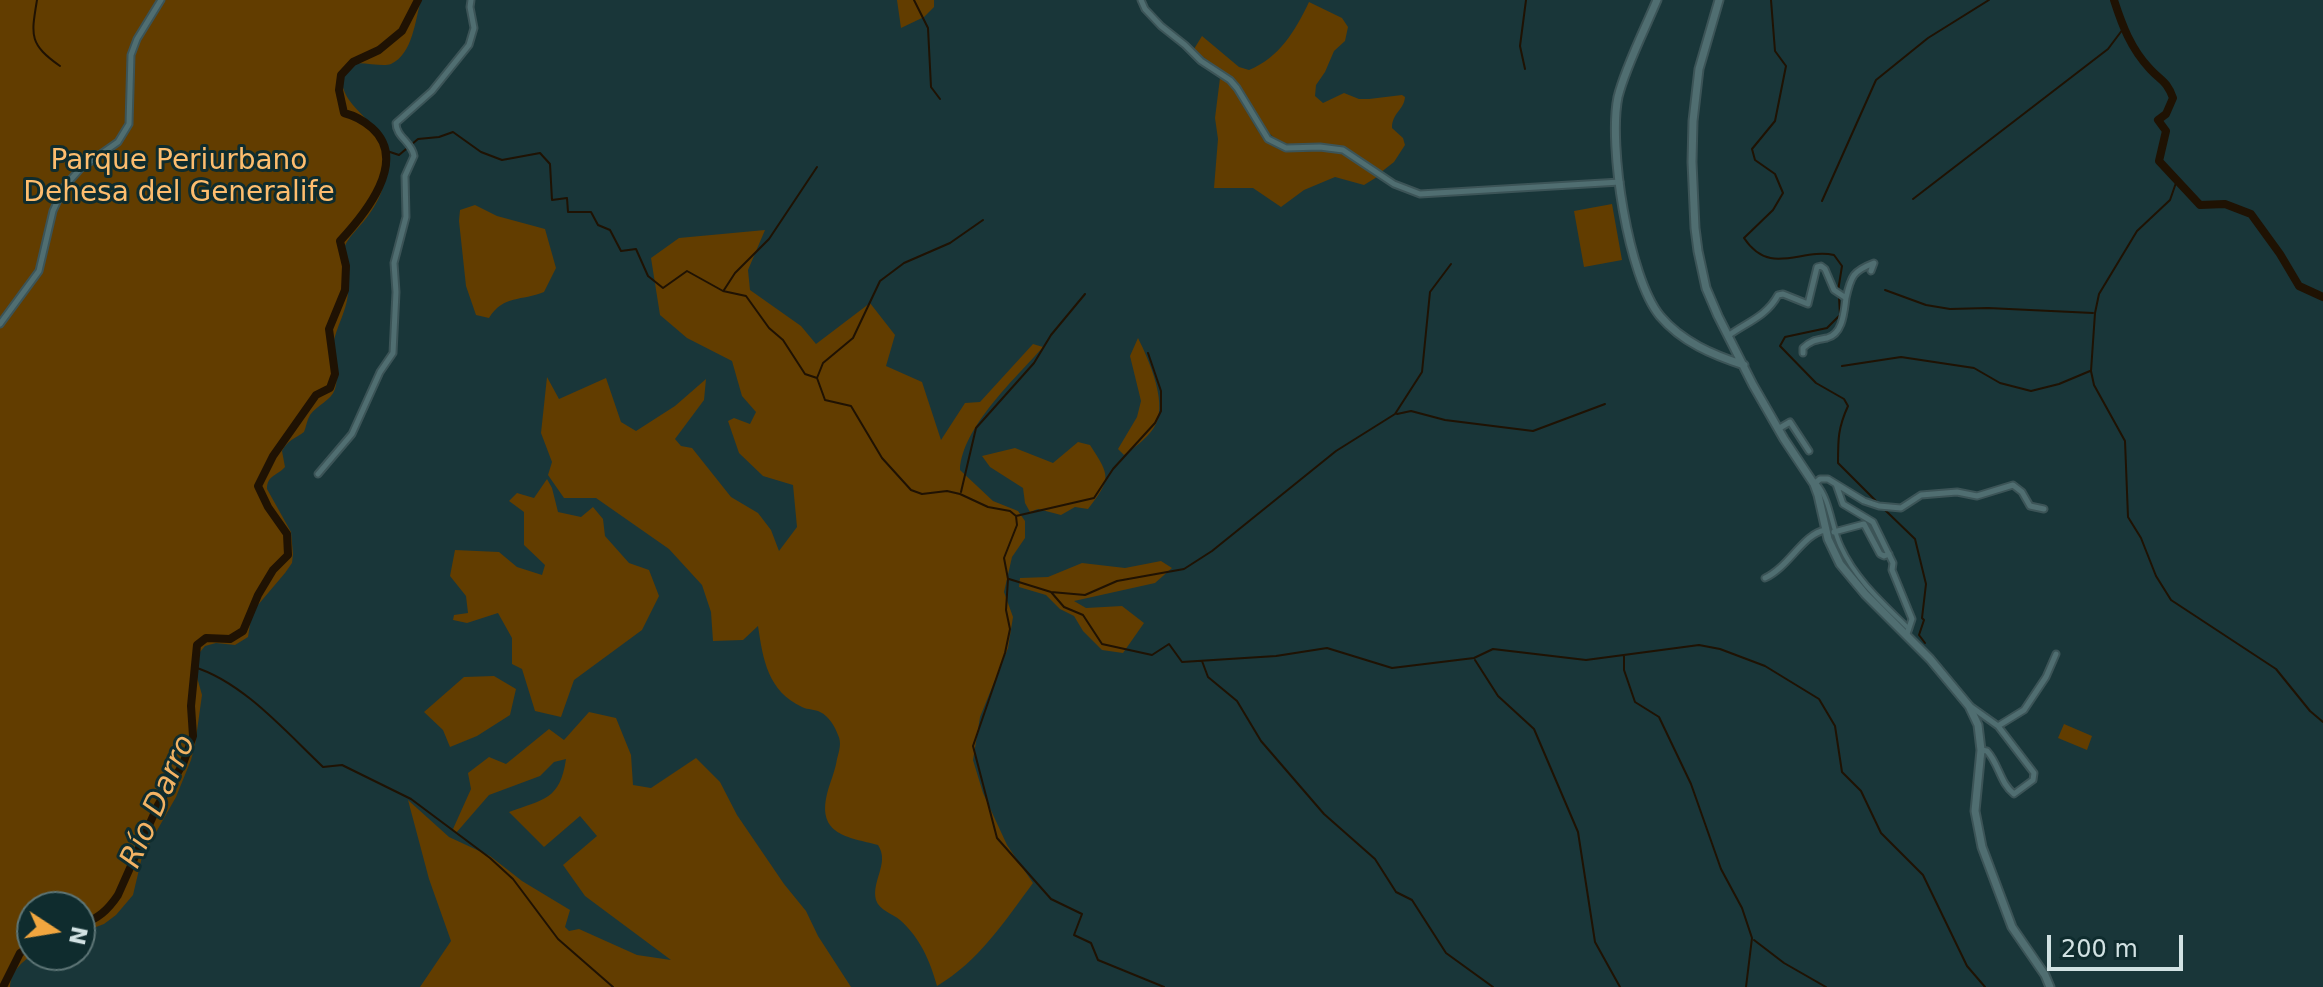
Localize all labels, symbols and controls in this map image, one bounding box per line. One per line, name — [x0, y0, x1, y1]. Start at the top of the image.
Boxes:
park label: Parque Periurbano Dehesa del Generalife — [23, 145, 335, 211]
water label: Río Darro — [114, 730, 204, 874]
north arrow — [16, 891, 96, 971]
scale bar — [2051, 919, 2187, 969]
text: N — [64, 924, 92, 947]
text: 200 m — [2061, 935, 2138, 963]

